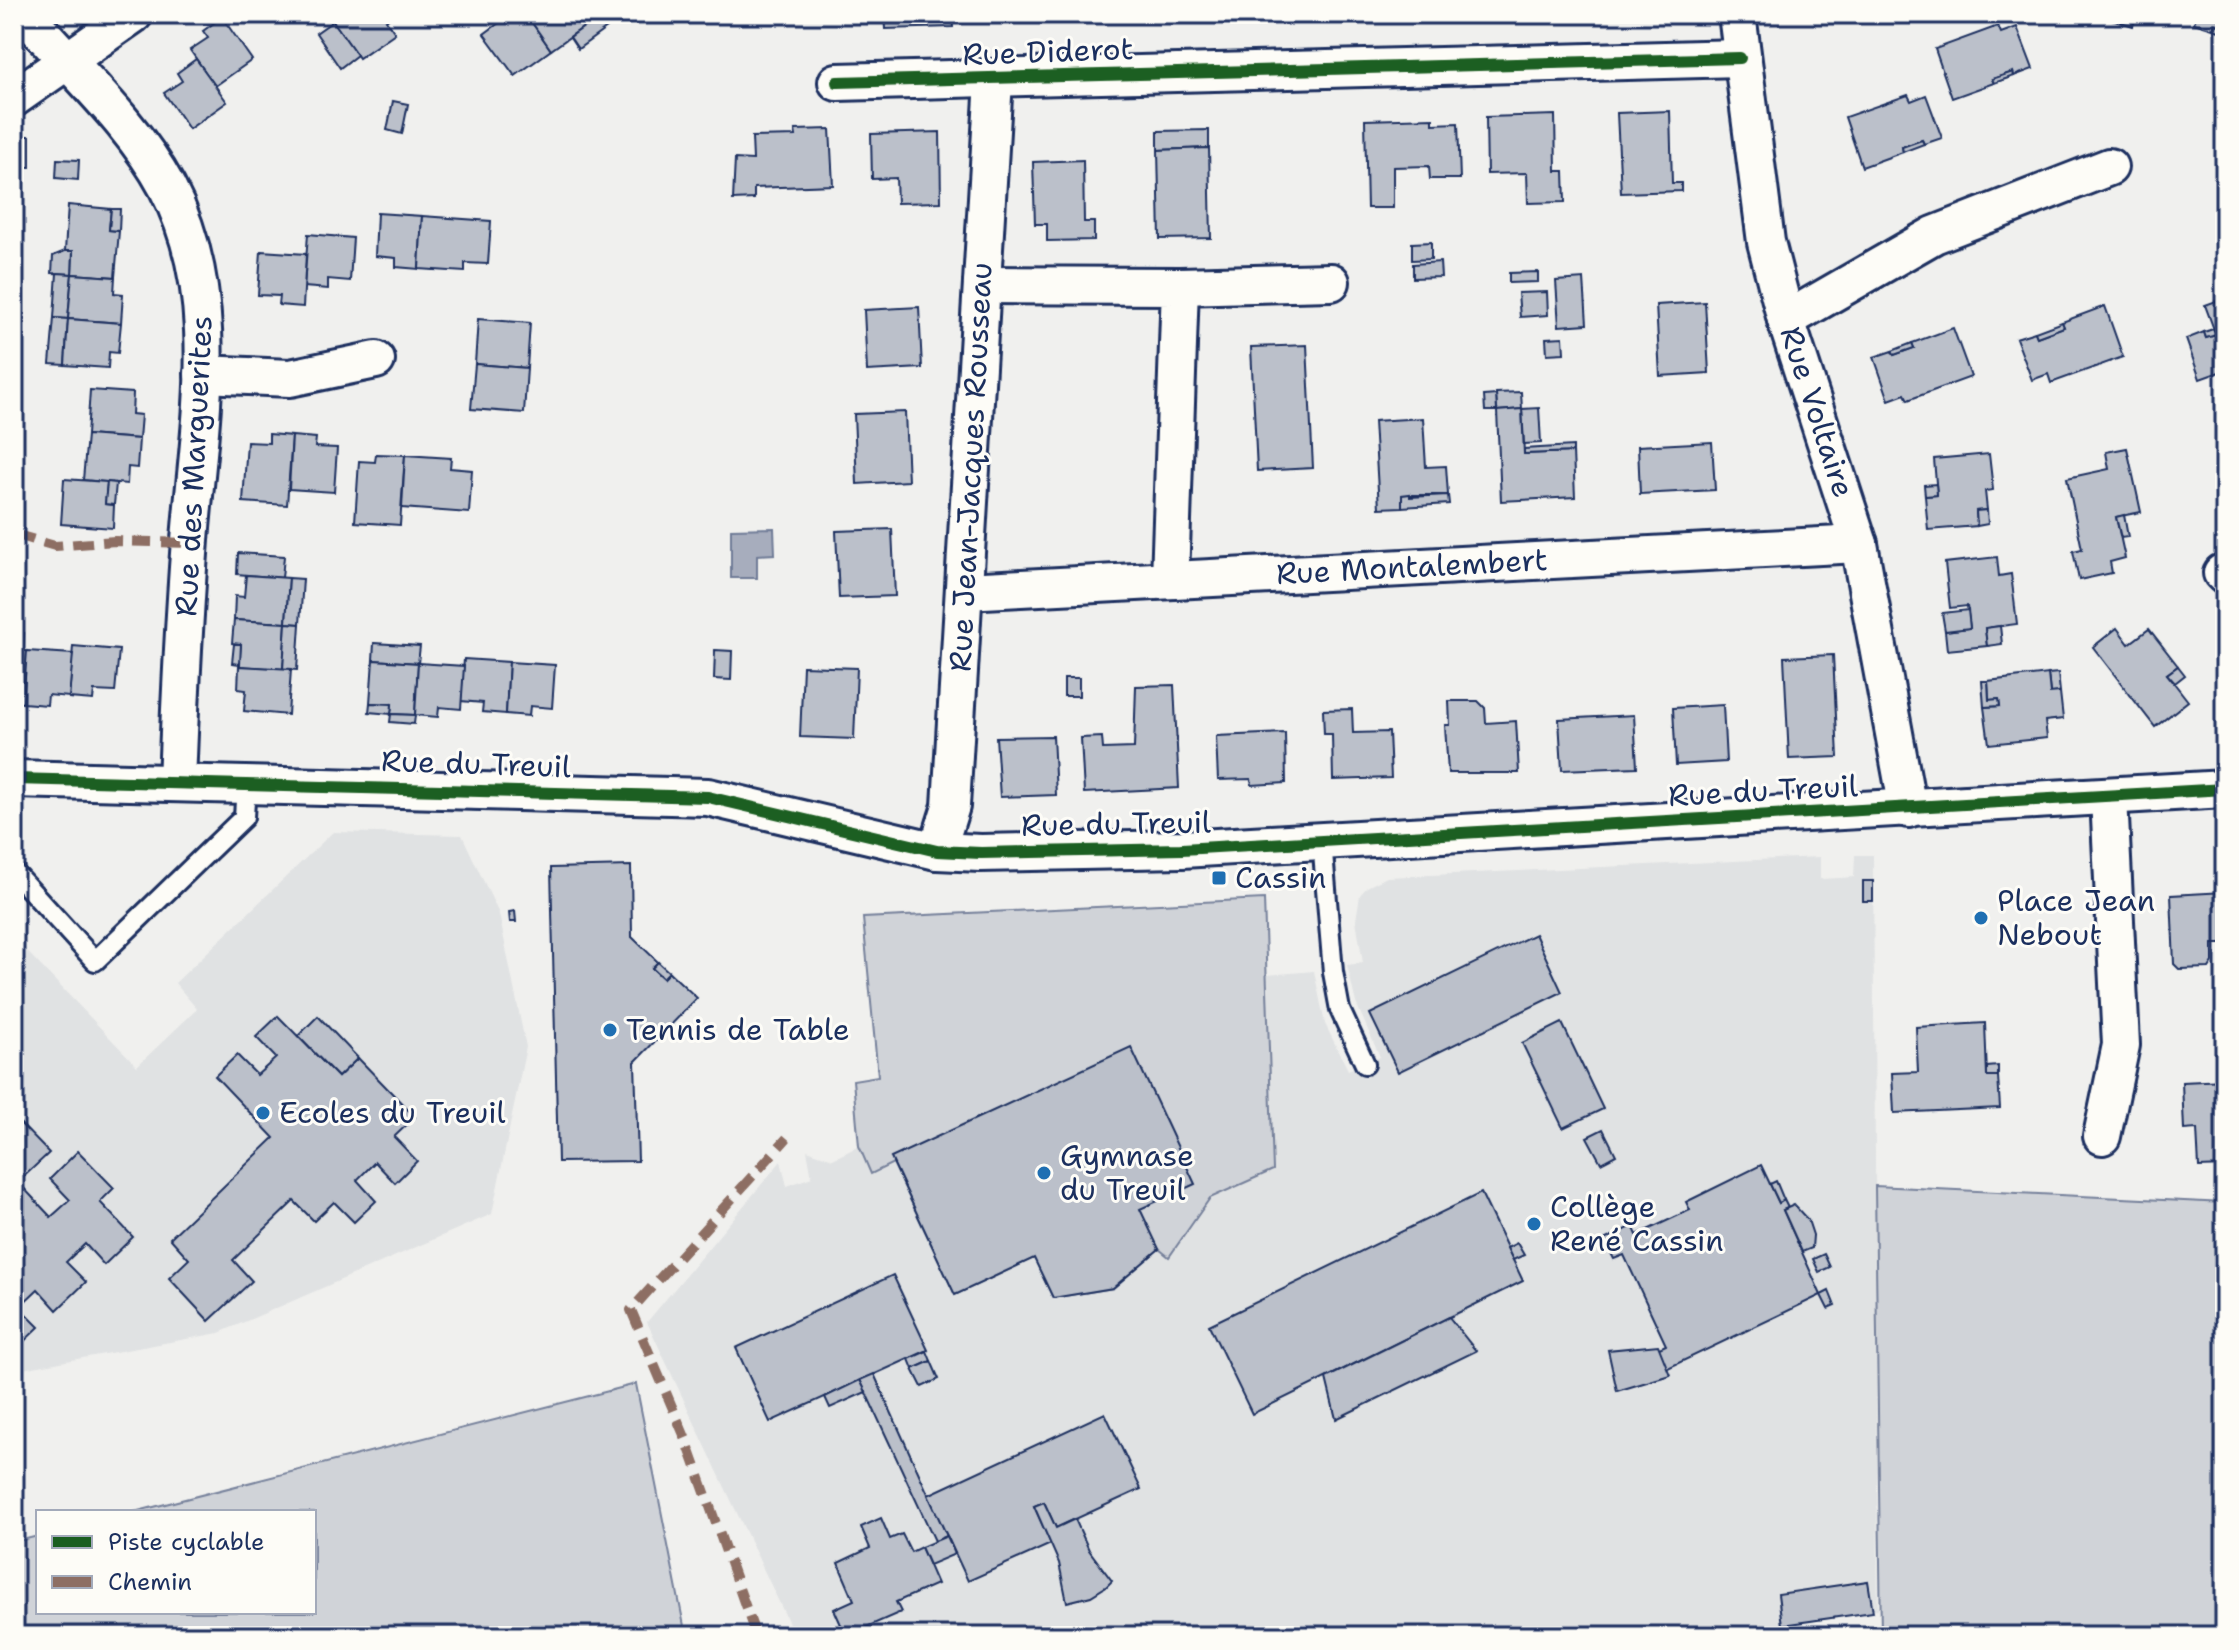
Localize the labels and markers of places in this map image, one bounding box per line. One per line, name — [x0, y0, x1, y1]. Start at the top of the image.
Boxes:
place label: Cassin — [1235, 857, 1326, 898]
marker: Cassin — [1210, 869, 1228, 887]
place label: Place Jean Nebout — [1997, 880, 2155, 955]
marker: Place Jean Nebout — [1972, 909, 1990, 927]
place label: Tennis de Table — [626, 1009, 850, 1050]
marker: Tennis de Table — [601, 1021, 619, 1039]
place label: Ecoles du Treuil — [279, 1092, 506, 1133]
marker: Ecoles du Treuil — [254, 1104, 272, 1122]
place label: Gymnase du Treuil — [1060, 1135, 1194, 1210]
marker: Gymnase du Treuil — [1035, 1164, 1053, 1182]
place label: Collège René Cassin — [1550, 1186, 1724, 1261]
marker: Collège René Cassin — [1525, 1215, 1543, 1233]

